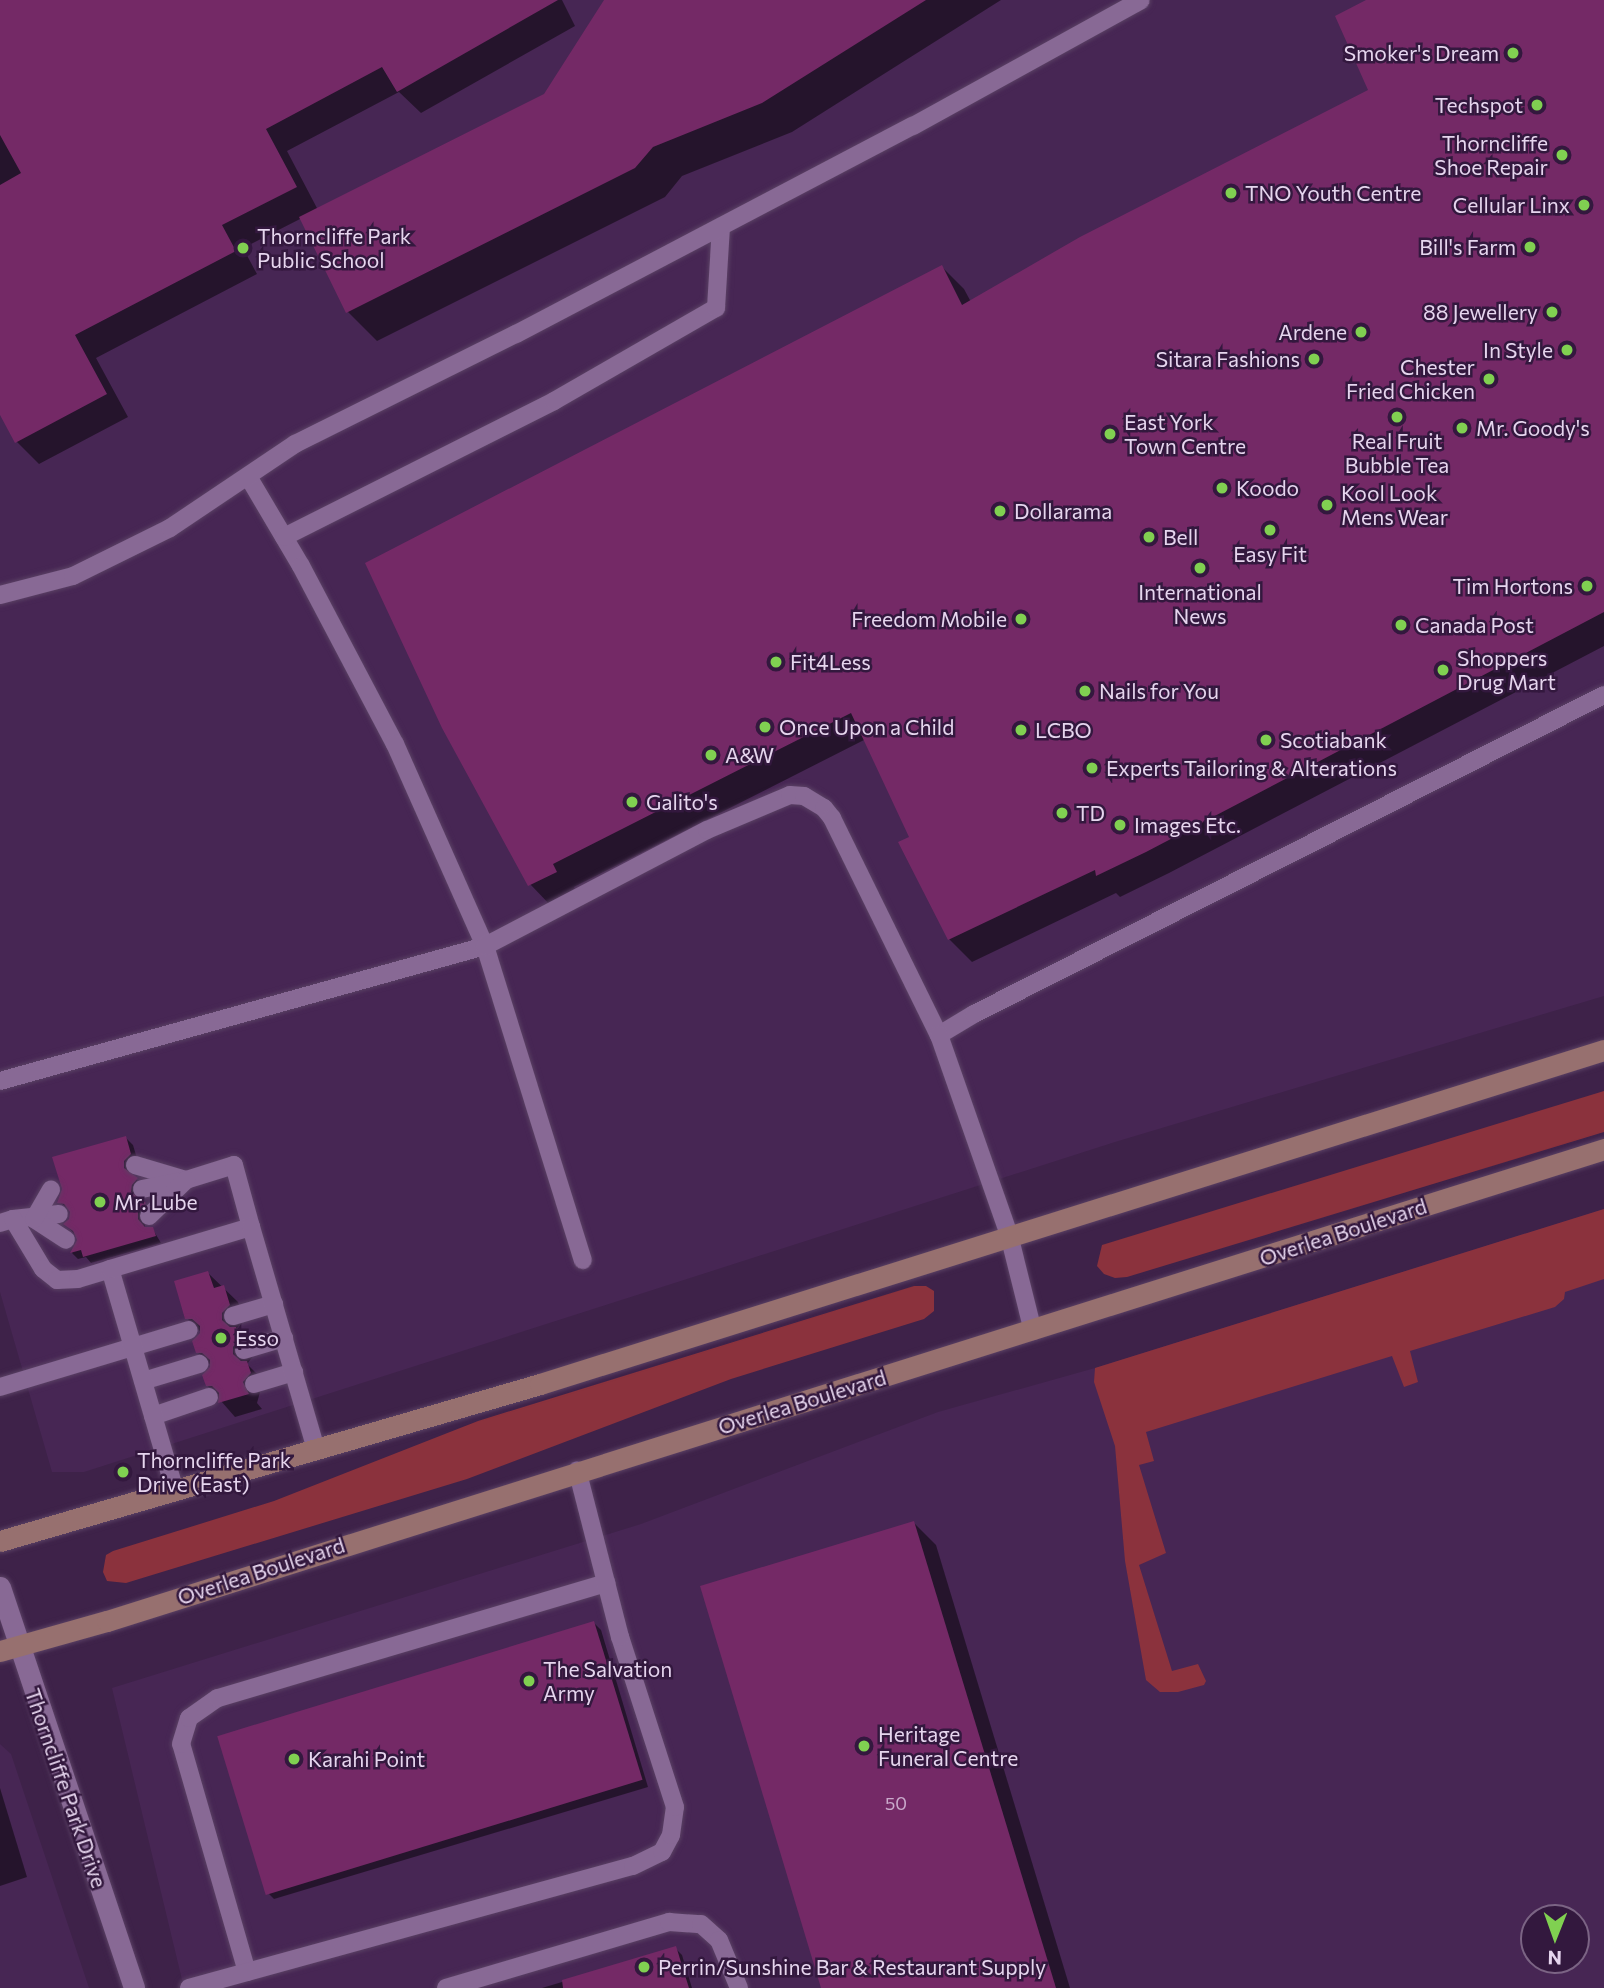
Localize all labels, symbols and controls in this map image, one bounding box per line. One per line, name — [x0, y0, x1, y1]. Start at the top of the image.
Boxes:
place label: Smoker's Dream — [1344, 40, 1499, 66]
marker: Smoker's Dream — [1505, 45, 1521, 61]
place label: Techspot — [1435, 92, 1523, 118]
marker: Techspot — [1529, 97, 1545, 113]
place label: Thorncliffe Shoe Repair — [1434, 130, 1548, 180]
marker: Thorncliffe Shoe Repair — [1554, 147, 1570, 163]
place label: TNO Youth Centre — [1245, 180, 1421, 206]
marker: TNO Youth Centre — [1223, 185, 1239, 201]
place label: Cellular Linx — [1453, 192, 1570, 218]
marker: Cellular Linx — [1576, 197, 1592, 213]
place label: Thorncliffe Park Public School — [257, 223, 411, 273]
place label: Bill's Farm — [1419, 234, 1516, 260]
marker: Bill's Farm — [1522, 239, 1538, 255]
marker: Thorncliffe Park Public School — [235, 240, 251, 256]
place label: 88 Jewellery — [1423, 299, 1538, 325]
marker: 88 Jewellery — [1544, 304, 1560, 320]
place label: Ardene — [1278, 319, 1347, 345]
marker: Ardene — [1353, 324, 1369, 340]
place label: In Style — [1483, 337, 1553, 363]
marker: In Style — [1559, 342, 1575, 358]
place label: Sitara Fashions — [1156, 346, 1300, 372]
marker: Sitara Fashions — [1306, 351, 1322, 367]
place label: Chester Fried Chicken — [1346, 354, 1475, 404]
marker: Chester Fried Chicken — [1481, 371, 1497, 387]
place label: East York Town Centre — [1124, 409, 1246, 459]
marker: Real Fruit Bubble Tea — [1389, 409, 1405, 425]
place label: Mr. Goody's — [1476, 415, 1590, 441]
marker: Mr. Goody's — [1454, 420, 1470, 436]
marker: East York Town Centre — [1102, 426, 1118, 442]
place label: Real Fruit Bubble Tea — [1345, 428, 1449, 478]
place label: Koodo — [1236, 475, 1299, 501]
marker: Koodo — [1214, 480, 1230, 496]
place label: Kool Look Mens Wear — [1341, 480, 1448, 530]
marker: Kool Look Mens Wear — [1319, 497, 1335, 513]
place label: Dollarama — [1014, 498, 1112, 524]
marker: Dollarama — [992, 503, 1008, 519]
marker: Easy Fit — [1262, 522, 1278, 538]
place label: Bell — [1163, 524, 1198, 550]
marker: Bell — [1141, 529, 1157, 545]
place label: Easy Fit — [1233, 541, 1307, 567]
marker: International News — [1192, 560, 1208, 576]
place label: Tim Hortons — [1453, 573, 1573, 599]
marker: Tim Hortons — [1579, 578, 1595, 594]
place label: International News — [1138, 579, 1262, 629]
place label: Freedom Mobile — [851, 606, 1007, 632]
marker: Freedom Mobile — [1013, 611, 1029, 627]
place label: Canada Post — [1415, 612, 1534, 638]
marker: Canada Post — [1393, 617, 1409, 633]
place label: Shoppers Drug Mart — [1457, 645, 1556, 695]
place label: Fit4Less — [790, 649, 871, 675]
marker: Fit4Less — [768, 654, 784, 670]
marker: Shoppers Drug Mart — [1435, 662, 1451, 678]
place label: Nails for You — [1099, 678, 1219, 704]
marker: Nails for You — [1077, 683, 1093, 699]
place label: Once Upon a Child — [779, 714, 954, 740]
place label: LCBO — [1035, 717, 1092, 743]
marker: Once Upon a Child — [757, 719, 773, 735]
marker: LCBO — [1013, 722, 1029, 738]
place label: Scotiabank — [1280, 727, 1387, 753]
marker: Scotiabank — [1258, 732, 1274, 748]
place label: A&W — [725, 742, 774, 768]
marker: A&W — [703, 747, 719, 763]
place label: Experts Tailoring & Alterations — [1106, 755, 1397, 781]
marker: Experts Tailoring & Alterations — [1084, 760, 1100, 776]
place label: Galito's — [646, 789, 718, 815]
marker: Galito's — [624, 794, 640, 810]
place label: TD — [1076, 800, 1105, 826]
marker: TD — [1054, 805, 1070, 821]
place label: Images Etc. — [1134, 812, 1241, 838]
marker: Images Etc. — [1112, 817, 1128, 833]
place label: Mr. Lube — [114, 1189, 198, 1215]
street label: Overlea Boulevard — [1256, 1193, 1430, 1271]
marker: Mr. Lube — [92, 1194, 108, 1210]
place label: Esso — [235, 1325, 279, 1351]
marker: Esso — [213, 1330, 229, 1346]
street label: Overlea Boulevard — [715, 1364, 889, 1440]
place label: Thorncliffe Park Drive (East) — [137, 1447, 291, 1497]
marker: Thorncliffe Park Drive (East) — [115, 1464, 131, 1480]
street label: Overlea Boulevard — [174, 1532, 348, 1610]
place label: The Salvation Army — [543, 1656, 672, 1706]
marker: The Salvation Army — [521, 1673, 537, 1689]
street label: Thorncliffe Park Drive — [20, 1685, 112, 1891]
place label: Heritage Funeral Centre — [878, 1721, 1018, 1771]
marker: Heritage Funeral Centre — [856, 1738, 872, 1754]
place label: Karahi Point — [308, 1746, 425, 1772]
marker: Karahi Point — [286, 1751, 302, 1767]
house number: 50 — [885, 1792, 907, 1814]
north arrow — [1520, 1904, 1590, 1974]
text: N — [1547, 1947, 1562, 1970]
place label: Perrin/Sunshine Bar & Restaurant Supply — [658, 1954, 1046, 1980]
marker: Perrin/Sunshine Bar & Restaurant Supply — [636, 1959, 652, 1975]

